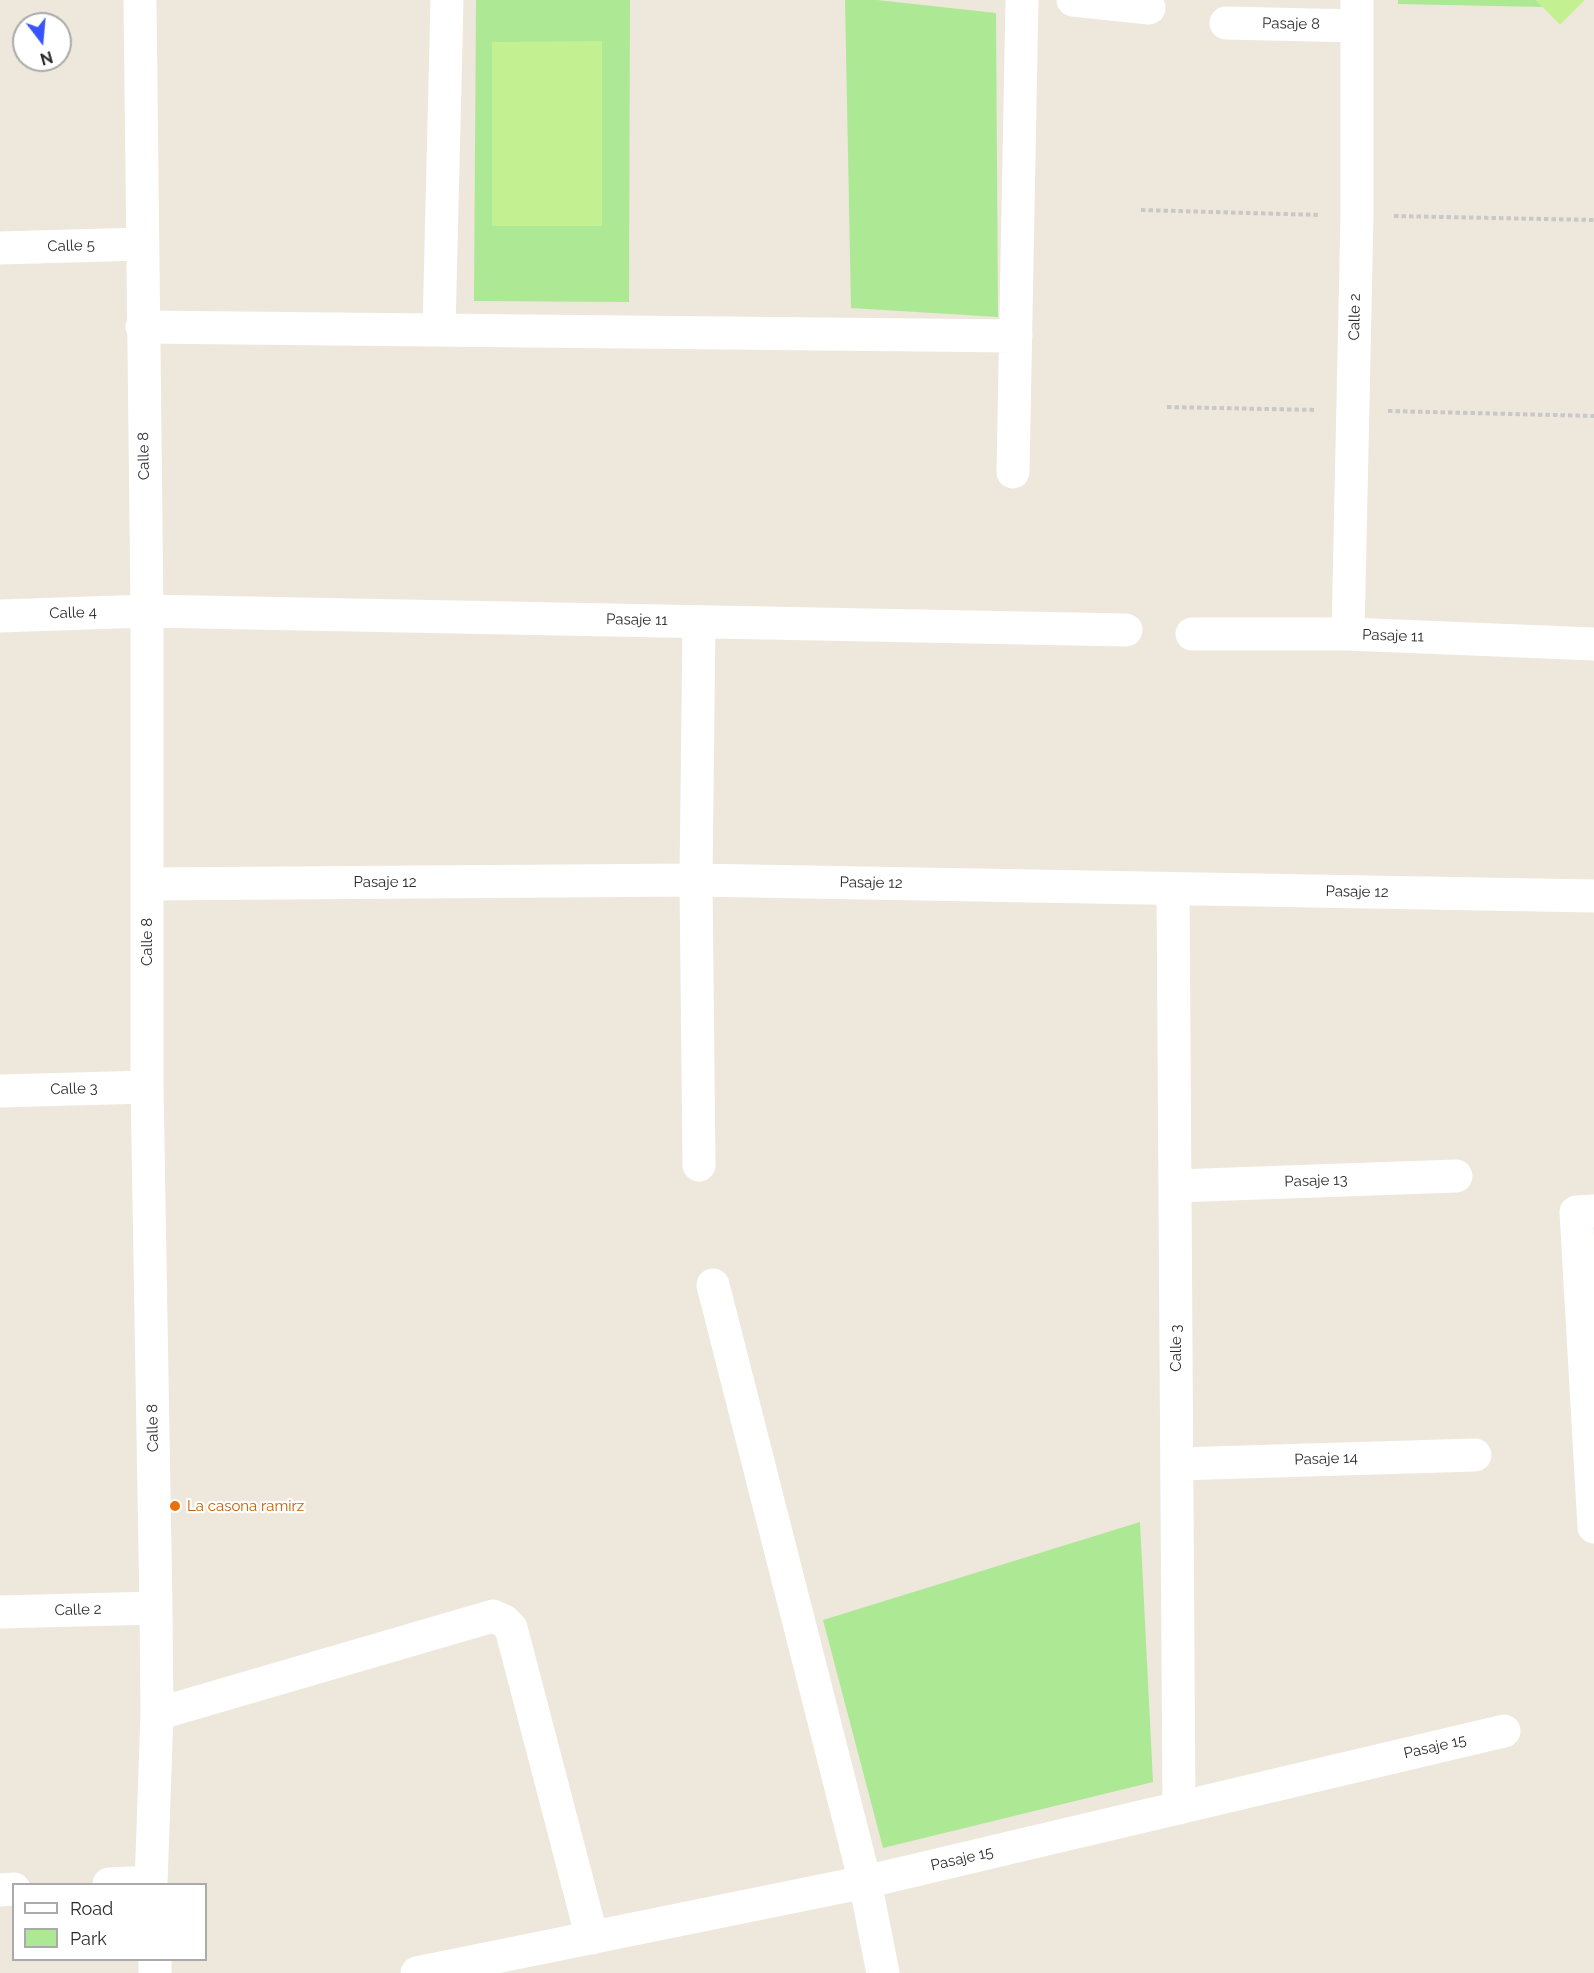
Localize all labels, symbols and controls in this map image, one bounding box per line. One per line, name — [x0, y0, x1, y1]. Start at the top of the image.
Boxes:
north arrow — [12, 12, 72, 72]
street label: Pasaje 8 — [1262, 14, 1320, 34]
text: N — [38, 47, 55, 69]
street label: Calle 5 — [47, 236, 95, 256]
street label: Calle 2 — [1346, 293, 1364, 341]
street label: Calle 8 — [135, 432, 153, 480]
street label: Calle 4 — [49, 603, 97, 623]
street label: Pasaje 11 — [606, 610, 668, 630]
street label: Pasaje 11 — [1362, 626, 1424, 646]
street label: Pasaje 12 — [353, 873, 417, 891]
street label: Pasaje 12 — [839, 873, 903, 893]
street label: Pasaje 12 — [1325, 882, 1389, 902]
street label: Calle 8 — [138, 918, 156, 966]
street label: Calle 3 — [50, 1079, 98, 1099]
street label: Pasaje 13 — [1284, 1171, 1348, 1191]
street label: Calle 3 — [1167, 1324, 1185, 1372]
street label: Calle 8 — [144, 1404, 162, 1452]
street label: Pasaje 14 — [1294, 1449, 1358, 1469]
place label: La casona ramirz — [187, 1497, 304, 1515]
marker: La casona ramirz — [168, 1499, 182, 1513]
street label: Calle 2 — [54, 1600, 102, 1620]
street label: Pasaje 15 — [1402, 1731, 1468, 1763]
street label: Pasaje 15 — [929, 1843, 995, 1875]
legend — [12, 1883, 207, 1961]
text: Road — [70, 1898, 113, 1919]
text: Park — [70, 1928, 107, 1949]

